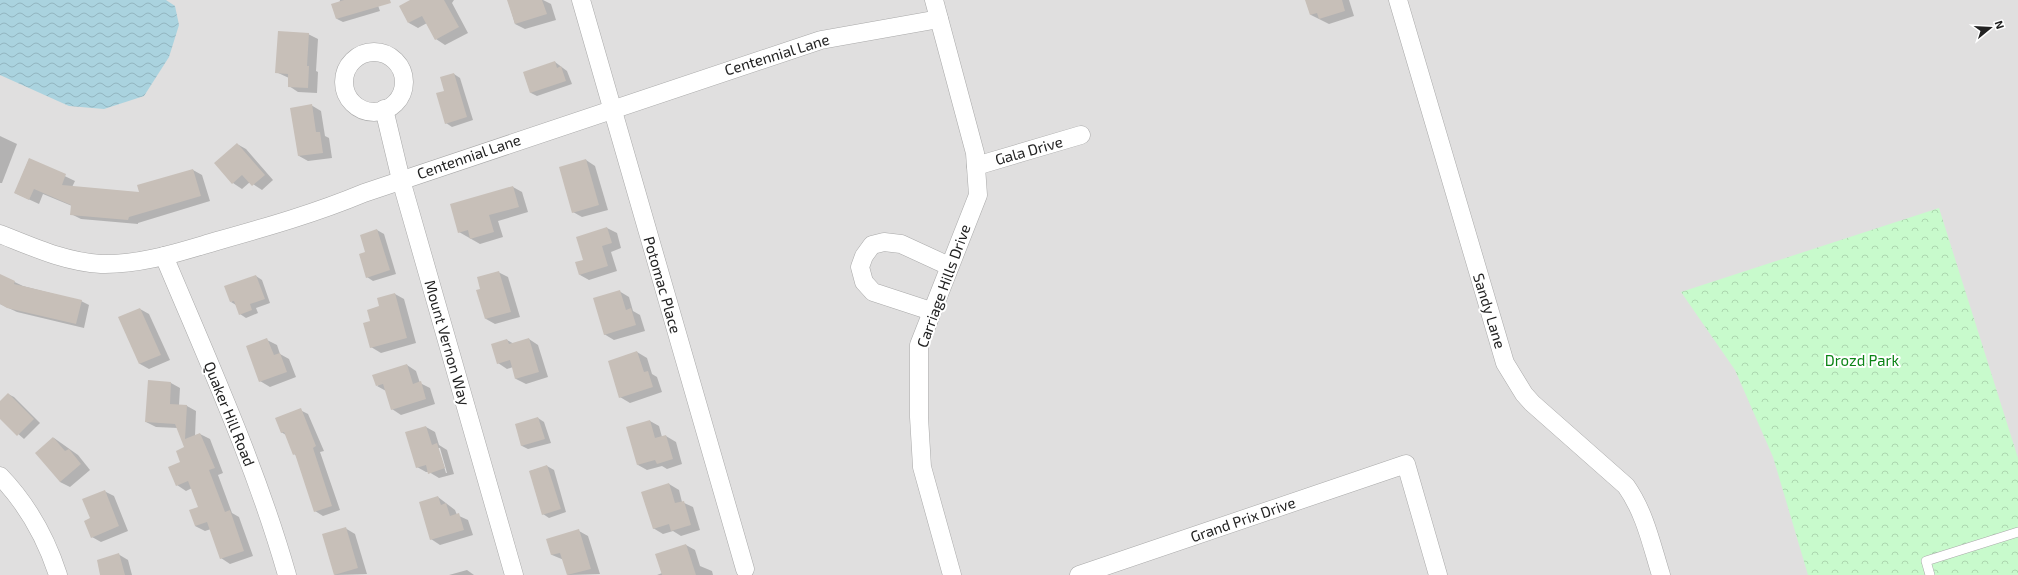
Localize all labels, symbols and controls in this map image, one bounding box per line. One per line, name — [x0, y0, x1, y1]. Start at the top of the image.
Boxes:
north arrow — [1970, 8, 2010, 48]
text: N — [1993, 19, 2007, 31]
street label: Centennial Lane — [722, 30, 831, 79]
street label: Centennial Lane — [414, 130, 523, 182]
street label: Gala Drive — [993, 132, 1065, 168]
street label: Carriage Hills Drive — [912, 222, 974, 350]
street label: Potomac Place — [640, 234, 685, 335]
street label: Sandy Lane — [1470, 271, 1510, 350]
street label: Mount Vernon Way — [421, 278, 474, 408]
park label: Drozd Park — [1825, 351, 1900, 369]
street label: Quaker Hill Road — [200, 359, 259, 469]
street label: Grand Prix Drive — [1188, 493, 1298, 545]

